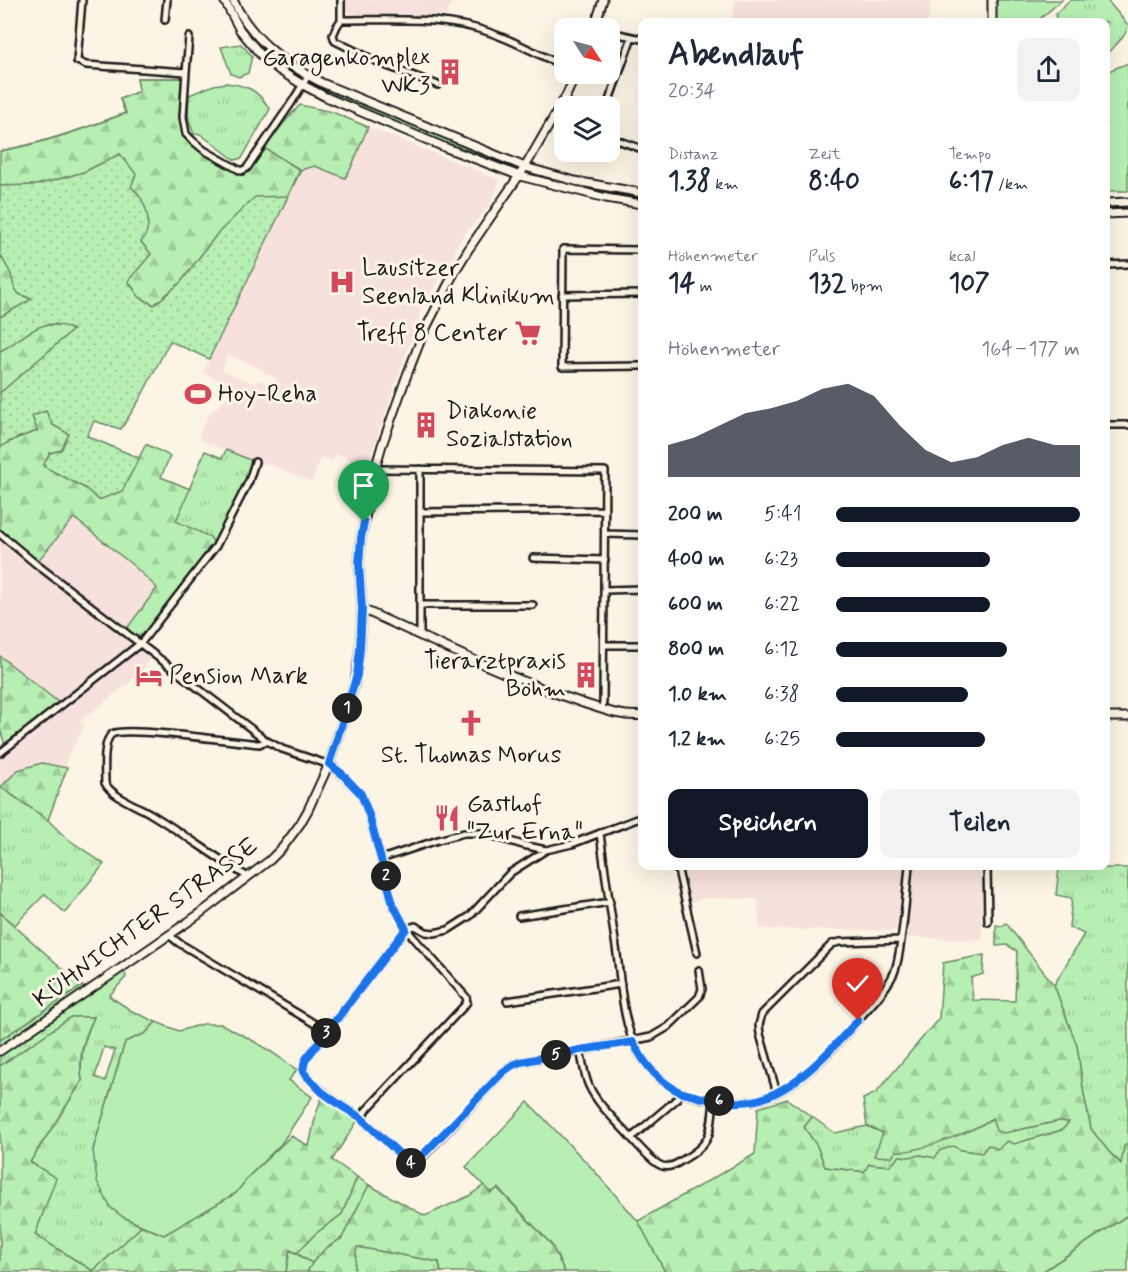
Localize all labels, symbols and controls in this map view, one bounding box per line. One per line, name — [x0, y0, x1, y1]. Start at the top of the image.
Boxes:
north arrow — [554, 18, 620, 84]
map controls — [554, 18, 620, 162]
text: Abendlauf — [668, 33, 804, 77]
button: share — [1017, 38, 1080, 101]
place label: Garagenkomplex WK3 — [262, 43, 430, 102]
building icon: Garagenkomplex WK3 — [435, 57, 465, 87]
text: 20:34 — [668, 78, 716, 105]
button: layers — [554, 96, 620, 162]
text: Distanz — [668, 144, 718, 165]
text: Zeit — [808, 144, 841, 165]
text: Tempo — [949, 144, 991, 165]
text: 1.38 — [668, 165, 711, 199]
text: 8:40 — [808, 165, 860, 199]
text: 6:17 — [949, 165, 994, 199]
text: km — [711, 174, 739, 195]
text: /km — [994, 174, 1028, 195]
text: Höhenmeter — [668, 246, 758, 267]
text: Puls — [808, 246, 835, 267]
text: kcal — [949, 246, 976, 267]
place label: Lausitzer Seenland Klinikum — [362, 253, 555, 312]
hospital icon: Lausitzer Seenland Klinikum — [327, 267, 357, 297]
text: 14 — [668, 267, 695, 301]
text: 132 — [808, 267, 846, 301]
text: 107 — [949, 267, 990, 301]
text: m — [695, 276, 712, 297]
text: bpm — [846, 276, 883, 297]
place label: Treff 8 Center — [357, 318, 508, 349]
supermarket icon: Treff 8 Center — [513, 318, 543, 348]
text: Höhenmeter — [668, 336, 780, 363]
text: 164–177 m — [981, 336, 1080, 363]
sports icon: Hoy-Reha — [183, 379, 213, 409]
place label: Hoy-Reha — [218, 379, 317, 410]
place label: Diakonie Sozialstation — [446, 396, 573, 455]
building icon: Diakonie Sozialstation — [411, 410, 441, 440]
pin — [338, 460, 389, 522]
icon: arrive — [347, 469, 380, 502]
text: 200 m — [668, 501, 723, 528]
text: 5:41 — [764, 501, 802, 528]
text: 400 m — [668, 546, 724, 573]
text: 6:23 — [764, 546, 798, 573]
text: 600 m — [668, 591, 723, 618]
text: 6:22 — [764, 591, 800, 618]
text: 800 m — [668, 636, 724, 663]
text: 6:12 — [764, 636, 799, 663]
place label: Tierarztpraxis Böhm — [424, 646, 566, 705]
building icon: Tierarztpraxis Böhm — [571, 660, 601, 690]
hotel icon: Pension Mark — [134, 661, 164, 691]
place label: Pension Mark — [169, 661, 308, 692]
text: 1.0 km — [668, 681, 727, 708]
text: 6:38 — [764, 681, 800, 708]
pin: 1 — [332, 693, 362, 723]
text: 1 — [343, 697, 351, 718]
church icon: St. Thomas Morus — [456, 708, 486, 738]
text: 1.2 km — [668, 726, 725, 753]
text: 6:25 — [764, 726, 800, 753]
place label: St. Thomas Morus — [381, 740, 562, 771]
place label: Gasthof "Zur Erna" — [467, 789, 583, 848]
button: Speichern — [668, 789, 868, 858]
button: Teilen — [880, 789, 1080, 858]
restaurant icon: Gasthof "Zur Erna" — [432, 803, 462, 833]
street label: KÜHNICHTER STRASSE — [27, 831, 265, 1015]
pin: 2 — [371, 861, 401, 891]
text: 2 — [382, 865, 390, 886]
pin — [832, 958, 883, 1020]
icon: check — [841, 967, 874, 1000]
pin: 3 — [311, 1018, 341, 1048]
text: 3 — [322, 1022, 330, 1043]
pin: 5 — [541, 1040, 571, 1070]
text: 5 — [551, 1044, 561, 1065]
pin: 6 — [704, 1086, 734, 1116]
text: 6 — [715, 1090, 723, 1111]
pin: 4 — [396, 1148, 426, 1178]
text: 4 — [406, 1152, 416, 1173]

